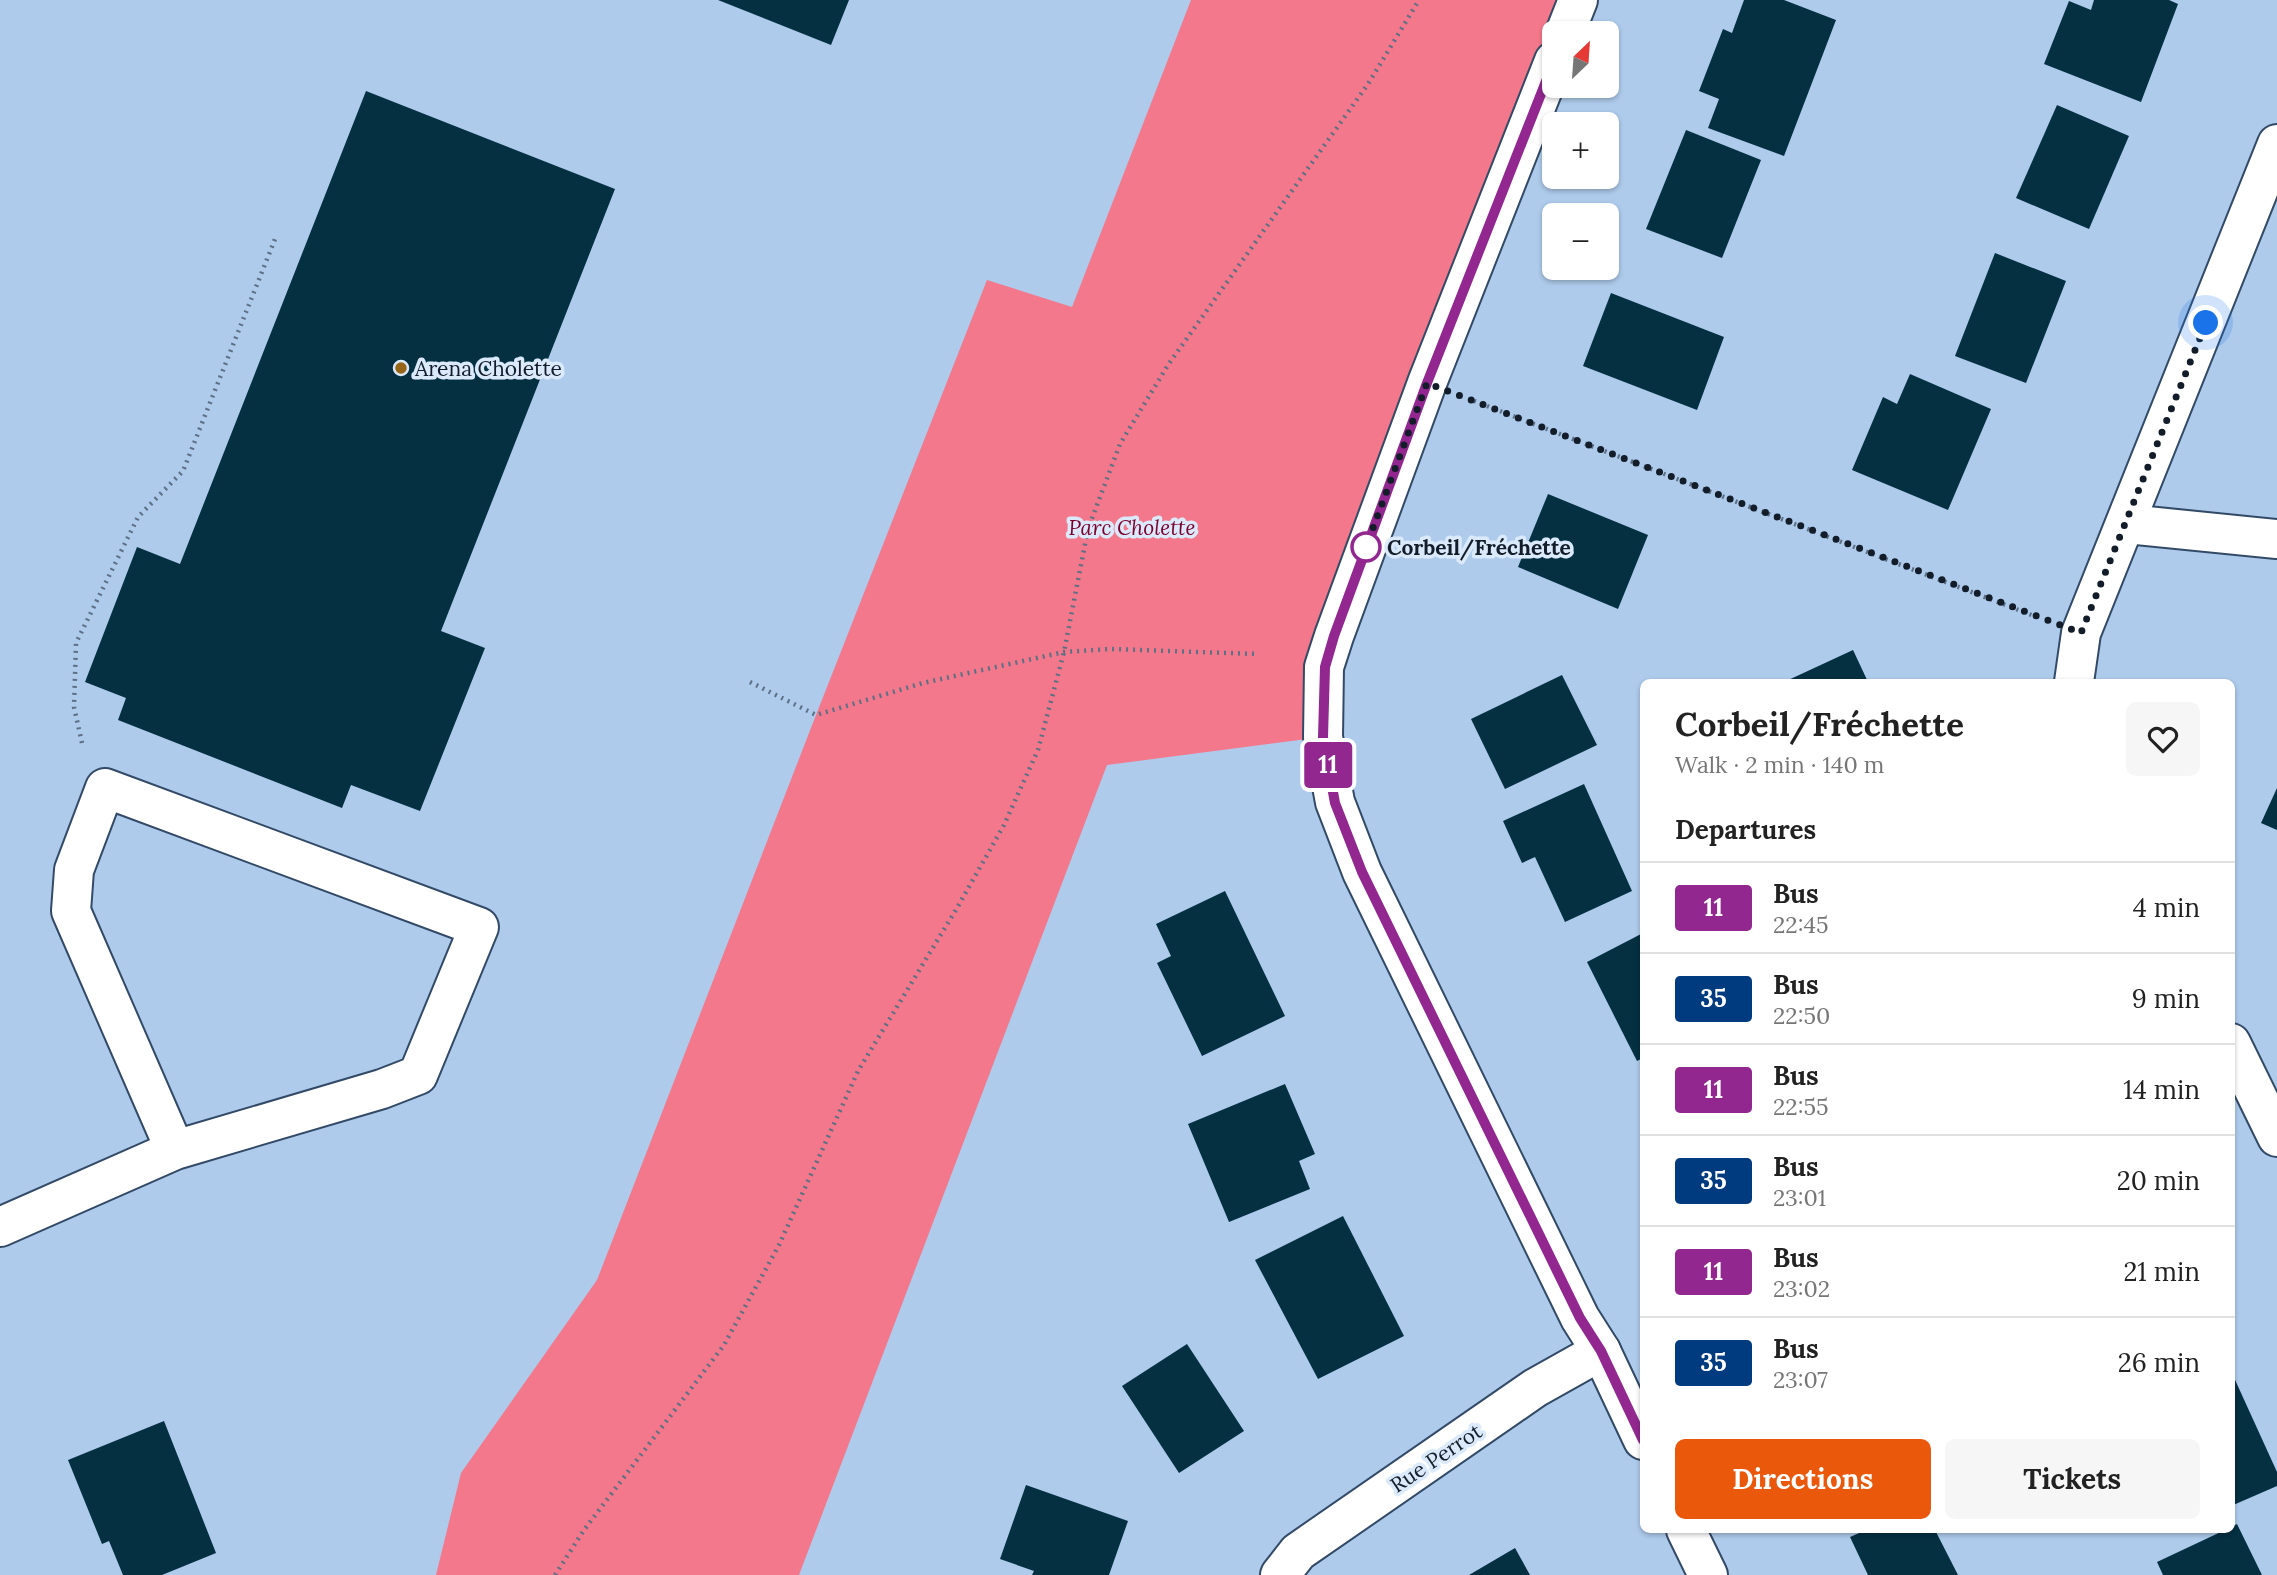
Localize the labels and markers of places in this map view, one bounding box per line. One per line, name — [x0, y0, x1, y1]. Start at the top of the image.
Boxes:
place label: Arena Cholette — [414, 355, 562, 382]
marker: Arena Cholette — [393, 360, 409, 376]
marker: Corbeil/Fréchette — [1351, 532, 1381, 562]
place label: Corbeil/Fréchette — [1387, 534, 1571, 561]

